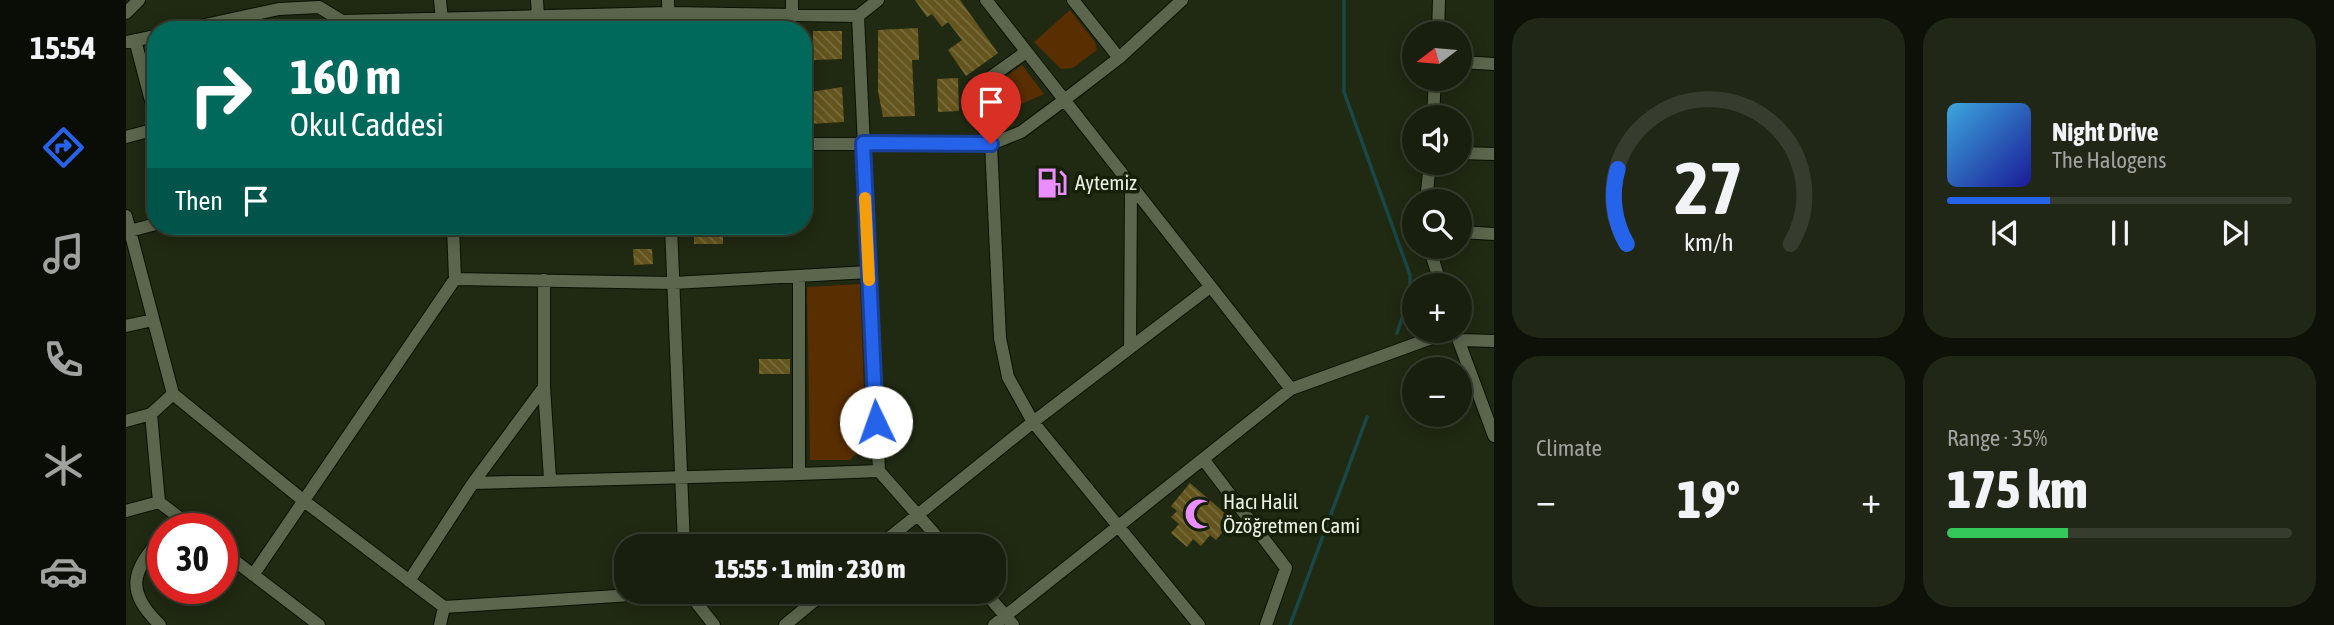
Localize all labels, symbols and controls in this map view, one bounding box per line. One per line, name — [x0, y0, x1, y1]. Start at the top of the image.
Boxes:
north arrow — [1402, 21, 1472, 91]
map controls — [1402, 21, 1472, 427]
text: 15:54 — [30, 29, 96, 66]
text: 160 m — [290, 48, 401, 104]
icon: right — [175, 49, 266, 140]
pin — [961, 72, 1021, 144]
icon: arrive — [972, 83, 1010, 121]
button: sound — [1402, 105, 1472, 175]
text: Okul Caddesi — [290, 106, 444, 143]
text: Night Drive — [2052, 117, 2159, 147]
icon: directions — [39, 123, 88, 172]
text: 27 — [1674, 146, 1743, 229]
text: The Halogens — [2052, 147, 2166, 173]
fuel station icon: Aytemiz — [1035, 166, 1069, 200]
place label: Aytemiz — [1075, 170, 1137, 194]
icon: arrive — [237, 182, 275, 220]
text: Then — [175, 186, 223, 216]
button: search — [1402, 189, 1472, 259]
icon: previous — [1986, 214, 2024, 252]
icon: pause — [2101, 214, 2139, 252]
icon: next — [2216, 214, 2254, 252]
text: km/h — [1684, 228, 1733, 256]
icon: music — [39, 229, 88, 278]
button: + — [1402, 273, 1472, 343]
icon: phone — [39, 335, 88, 384]
button: − — [1402, 357, 1472, 427]
position arrow — [839, 385, 913, 459]
text: Range · 35% — [1947, 425, 2047, 451]
text: Climate — [1536, 435, 1602, 461]
icon: climate — [39, 441, 88, 490]
text: 175 km — [1947, 459, 2088, 519]
text: 19° — [1677, 469, 1740, 529]
text: − — [1536, 478, 1556, 521]
text: + — [1861, 478, 1881, 521]
place label: Hacı Halil Özöğretmen Cami — [1223, 489, 1360, 537]
mosque icon: Hacı Halil Özöğretmen Cami — [1183, 497, 1217, 531]
speed limit sign: 30 — [147, 513, 238, 604]
icon: car — [39, 547, 88, 596]
text: 15:55 · 1 min · 230 m — [715, 554, 905, 584]

